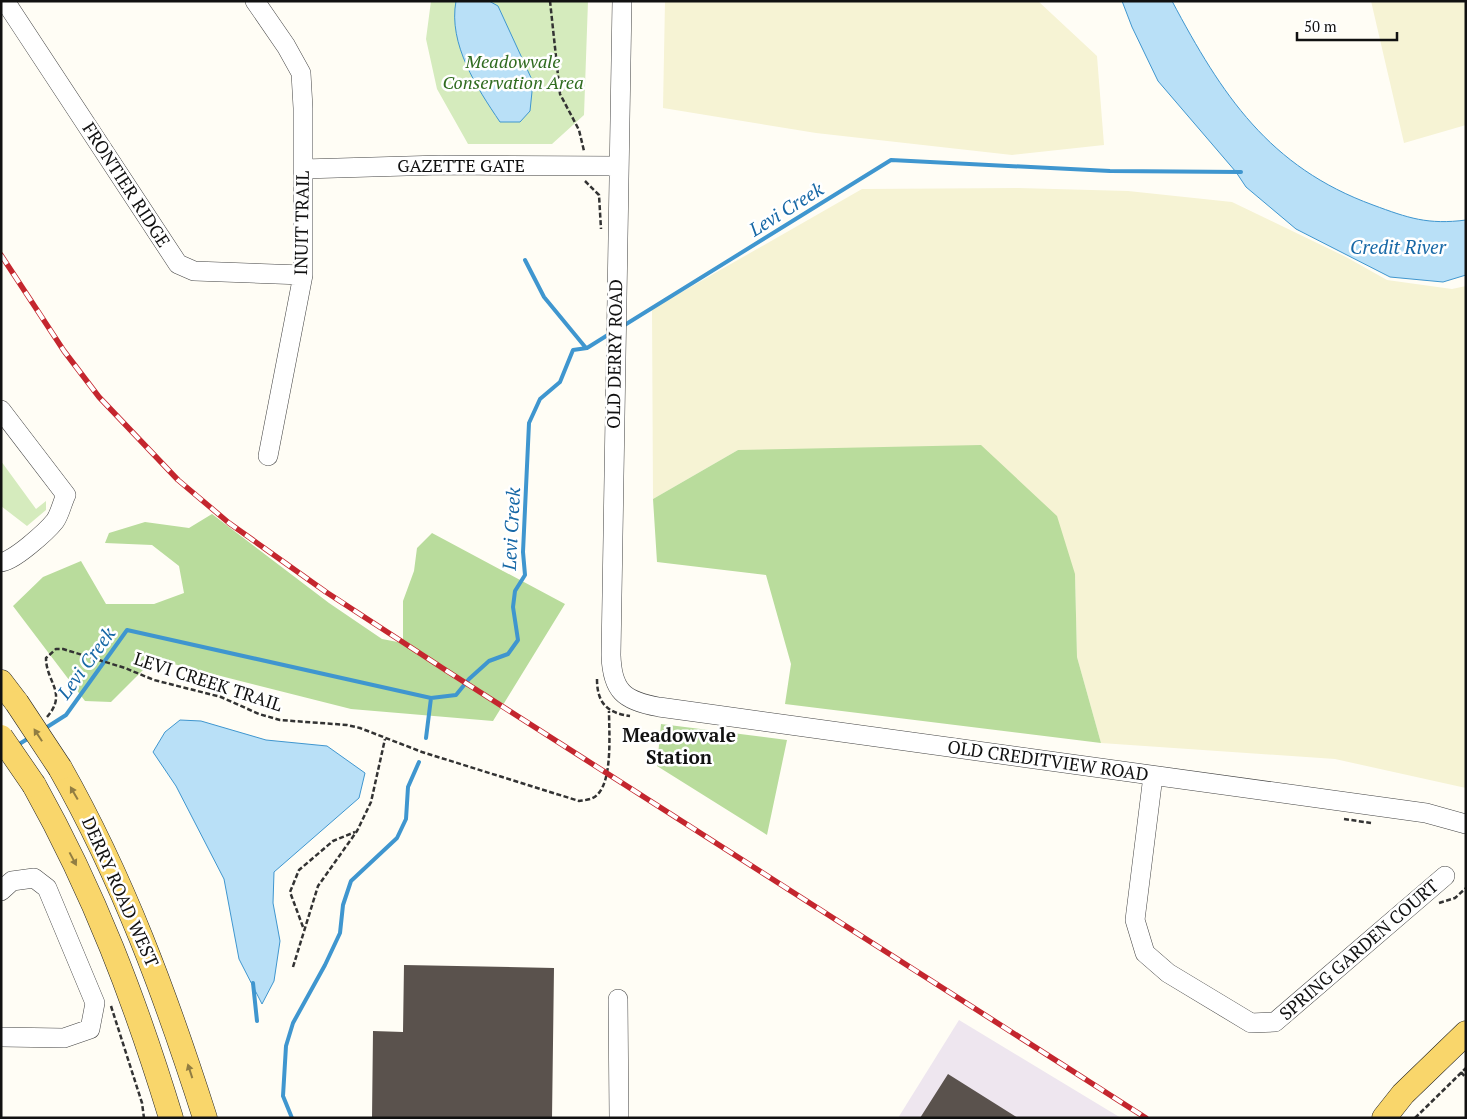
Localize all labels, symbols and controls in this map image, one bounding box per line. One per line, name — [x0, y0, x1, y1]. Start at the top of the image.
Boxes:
scale bar — [1297, 10, 1397, 42]
text: 50 m — [1304, 16, 1337, 36]
park label: Meadowvale Conservation Area — [442, 49, 584, 94]
street label: FRONTIER RIDGE — [77, 117, 176, 252]
street label: GAZETTE GATE — [397, 153, 525, 177]
street label: INUIT TRAIL — [288, 170, 314, 275]
water label: Levi Creek — [743, 176, 828, 242]
water label: Credit River — [1350, 234, 1447, 259]
street label: OLD DERRY ROAD — [601, 279, 627, 429]
water label: Levi Creek — [496, 486, 525, 572]
water label: Levi Creek — [50, 621, 121, 704]
street label: LEVI CREEK TRAIL — [131, 646, 286, 716]
district label: Meadowvale Station — [622, 722, 736, 769]
one-way arrow — [34, 729, 43, 742]
street label: OLD CREDITVIEW ROAD — [946, 734, 1150, 786]
one-way arrow — [70, 785, 78, 800]
street label: DERRY ROAD WEST — [77, 813, 165, 970]
one-way arrow — [69, 852, 78, 865]
street label: SPRING GARDEN COURT — [1274, 873, 1443, 1025]
one-way arrow — [186, 1064, 193, 1079]

